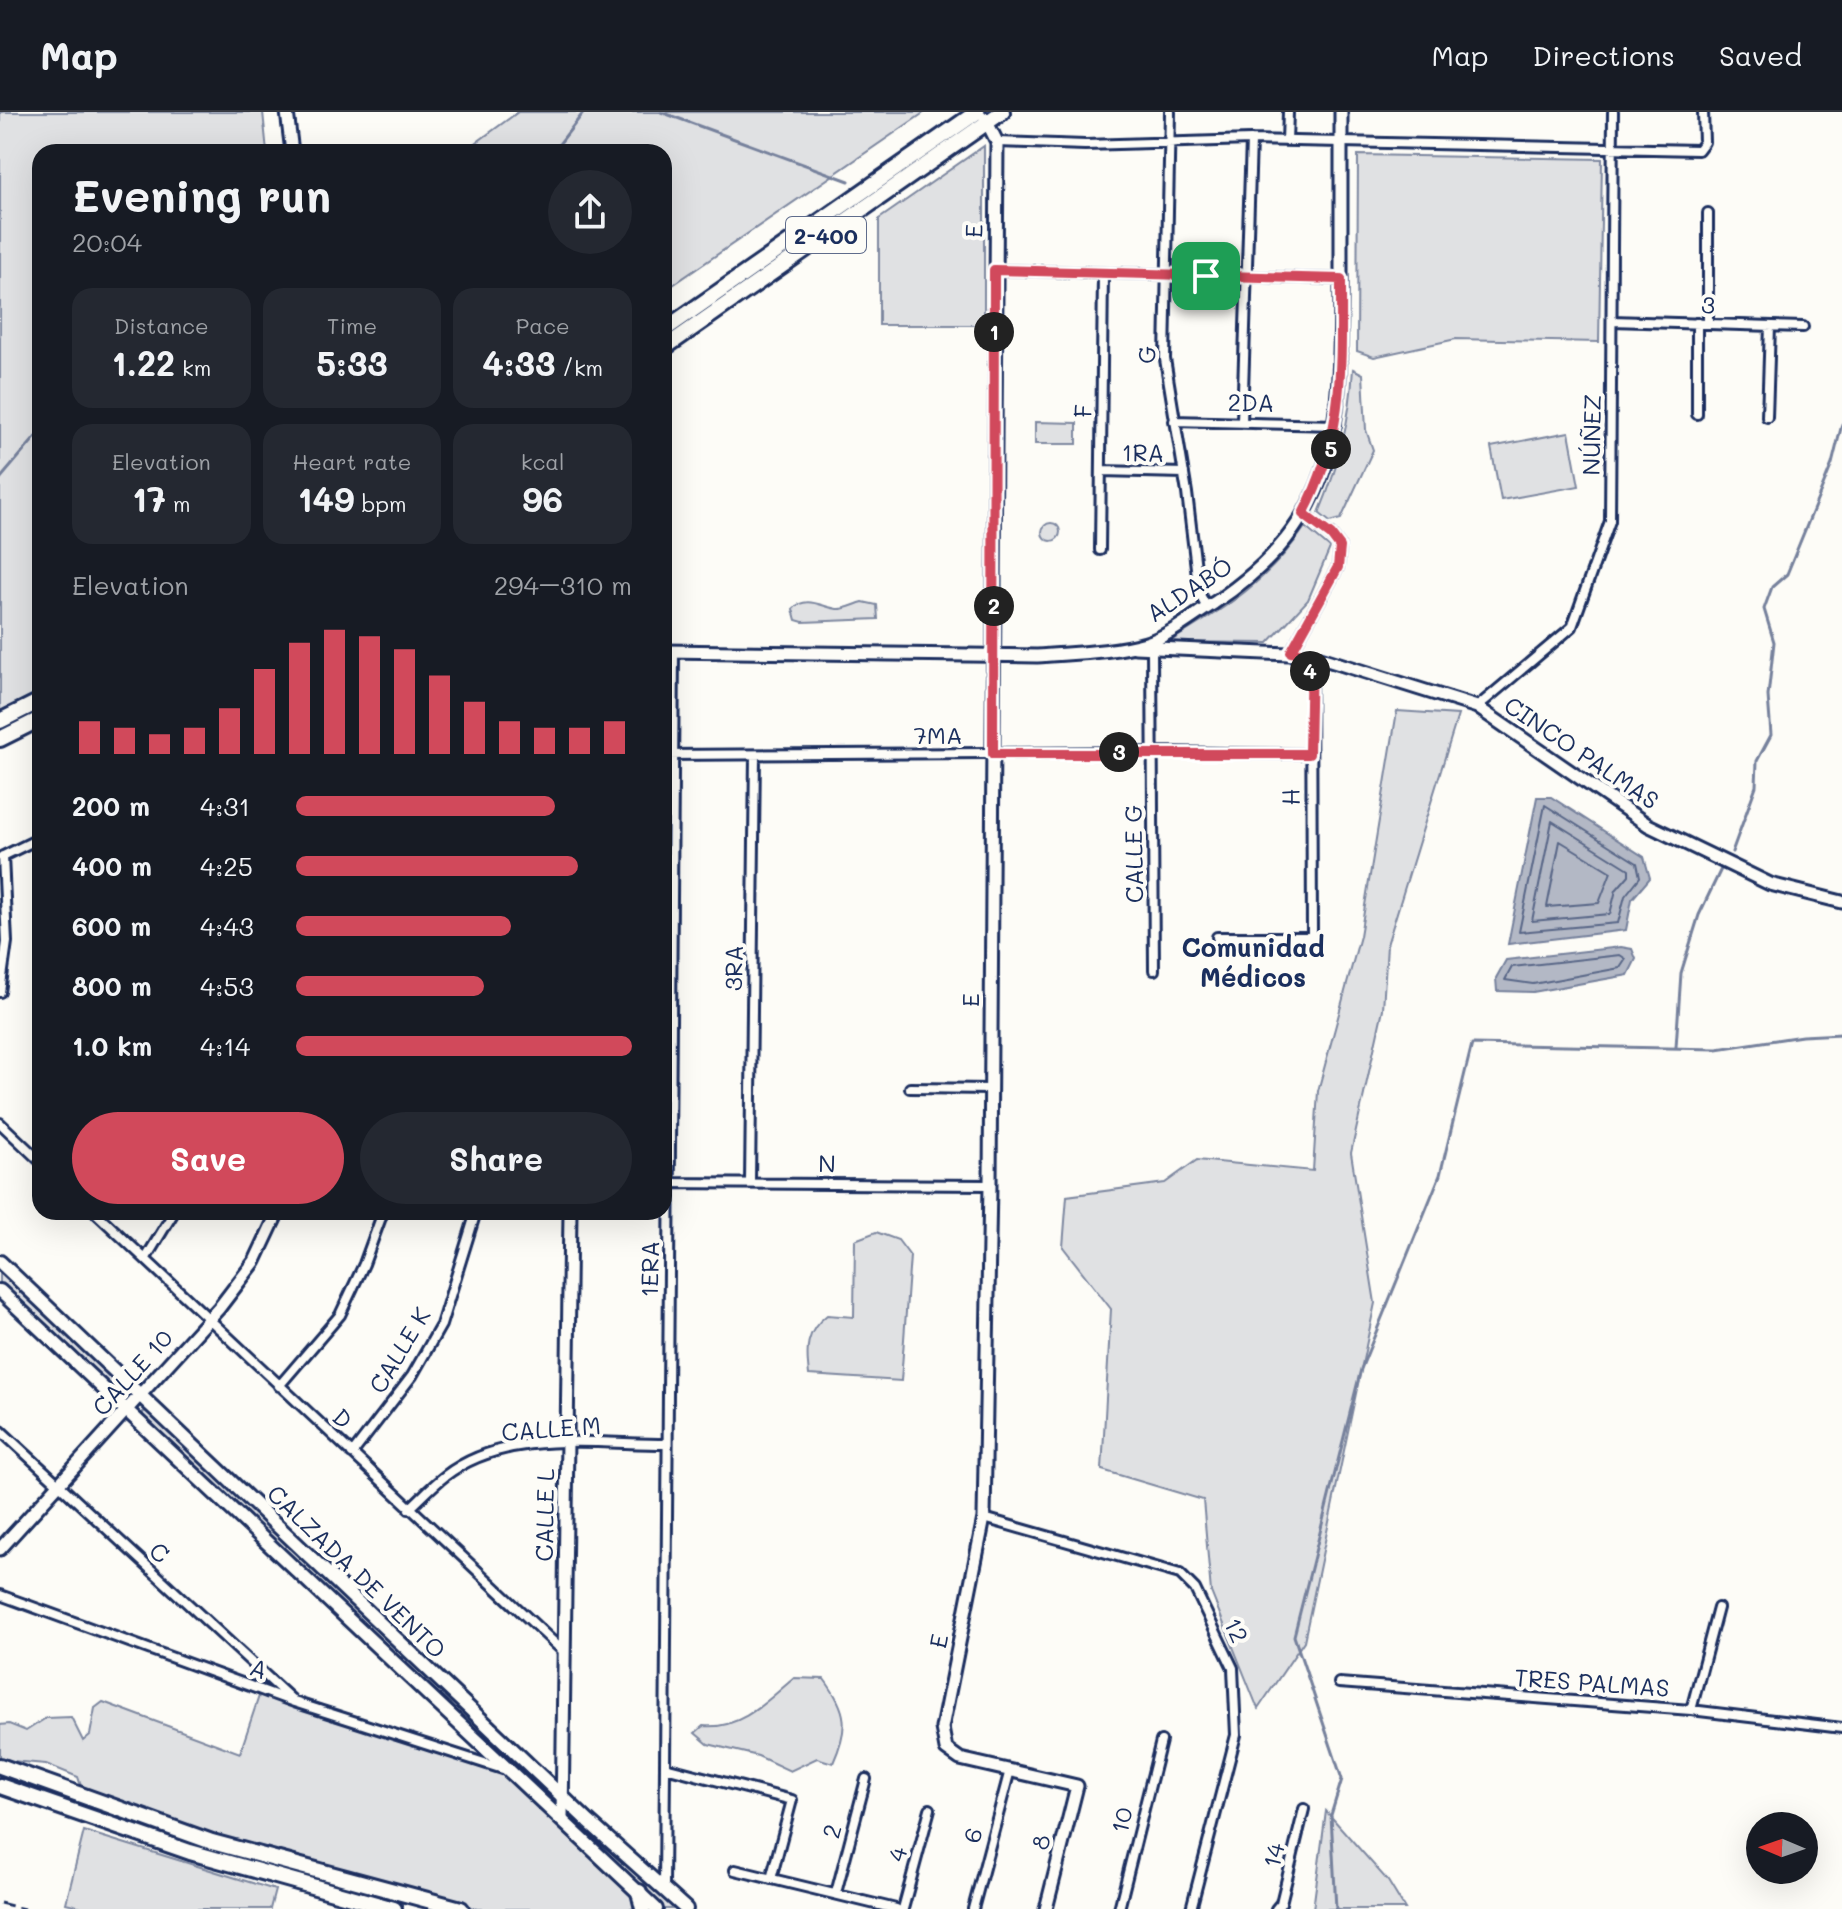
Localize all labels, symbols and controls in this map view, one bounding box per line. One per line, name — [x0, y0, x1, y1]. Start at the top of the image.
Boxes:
text: Map — [40, 30, 118, 80]
text: Map — [1432, 37, 1489, 73]
text: Directions — [1533, 37, 1675, 73]
text: Saved — [1719, 37, 1802, 73]
text: Evening run — [72, 166, 331, 223]
button: share — [548, 170, 632, 254]
road number: 2-400 — [786, 217, 866, 253]
street label: E — [957, 224, 989, 238]
text: 20:04 — [72, 225, 142, 259]
pin — [1172, 242, 1240, 310]
icon: arrive — [1184, 254, 1228, 298]
street label: 3 — [1700, 288, 1716, 320]
text: Distance — [114, 311, 209, 340]
text: Time — [327, 311, 377, 340]
text: Pace — [516, 311, 570, 340]
pin: 1 — [974, 312, 1014, 352]
text: 1 — [989, 317, 999, 346]
text: 1.22 — [111, 340, 175, 385]
text: 5:33 — [316, 340, 388, 385]
text: 4:33 — [482, 340, 555, 385]
street label: G — [1130, 346, 1162, 364]
text: km — [175, 353, 211, 382]
text: /km — [555, 353, 603, 382]
street label: 2DA — [1227, 386, 1275, 418]
street label: NÚÑEZ — [1575, 394, 1607, 476]
street label: F — [1066, 404, 1098, 418]
pin: 5 — [1311, 429, 1351, 469]
text: 5 — [1325, 434, 1337, 463]
street label: 1RA — [1121, 436, 1165, 468]
text: Elevation — [112, 447, 211, 476]
text: Heart rate — [293, 447, 411, 476]
text: kcal — [521, 447, 565, 476]
text: 17 — [132, 476, 166, 521]
text: 149 — [297, 476, 354, 521]
text: 96 — [522, 476, 563, 521]
text: m — [166, 489, 191, 518]
text: bpm — [354, 489, 407, 518]
street label: ALDABÓ — [1140, 550, 1238, 628]
text: Elevation — [72, 568, 189, 602]
text: 294–310 m — [494, 568, 632, 602]
pin: 2 — [974, 586, 1014, 626]
text: 2 — [988, 591, 1000, 620]
pin: 4 — [1290, 651, 1330, 691]
text: 4 — [1303, 656, 1317, 685]
street label: CINCO PALMAS — [1499, 689, 1665, 815]
street label: 7MA — [913, 719, 963, 750]
pin: 3 — [1099, 732, 1139, 772]
text: 3 — [1112, 737, 1126, 766]
street label: H — [1274, 788, 1306, 806]
text: 200 m — [72, 789, 150, 823]
text: 4:31 — [200, 789, 250, 823]
street label: CALLE G — [1117, 805, 1149, 903]
text: 400 m — [72, 849, 152, 883]
text: 4:25 — [200, 849, 253, 883]
text: 600 m — [72, 909, 151, 943]
text: 4:43 — [200, 909, 254, 943]
district label: Comunidad Médicos — [1181, 930, 1325, 994]
street label: 3RA — [717, 945, 749, 991]
text: 800 m — [72, 969, 152, 1003]
text: 4:53 — [200, 969, 254, 1003]
street label: E — [954, 993, 985, 1007]
text: 1.0 km — [72, 1029, 152, 1063]
text: 4:14 — [200, 1029, 250, 1063]
button: Save — [72, 1112, 344, 1204]
button: Share — [360, 1112, 632, 1204]
street label: N — [818, 1147, 836, 1179]
street label: 1ERA — [633, 1240, 665, 1298]
street label: CALLE K — [361, 1301, 437, 1399]
street label: CALLE 10 — [85, 1322, 179, 1422]
street label: D — [326, 1401, 360, 1435]
street label: CALLE M — [500, 1409, 602, 1447]
street label: CALLE L — [528, 1468, 560, 1562]
street label: CALZADA DE VENTO — [261, 1477, 453, 1665]
street label: C — [143, 1535, 177, 1569]
street label: 12 — [1218, 1613, 1256, 1647]
street label: E — [921, 1631, 955, 1651]
street label: A — [246, 1651, 272, 1685]
street label: TRES PALMAS — [1514, 1661, 1670, 1703]
street label: 10 — [1103, 1804, 1139, 1836]
north arrow — [1746, 1812, 1818, 1884]
map controls — [1746, 1812, 1818, 1884]
street label: 2 — [814, 1821, 848, 1841]
street label: 6 — [955, 1824, 989, 1846]
street label: 8 — [1023, 1831, 1057, 1853]
street label: 14 — [1255, 1839, 1291, 1871]
street label: 4 — [880, 1843, 914, 1865]

